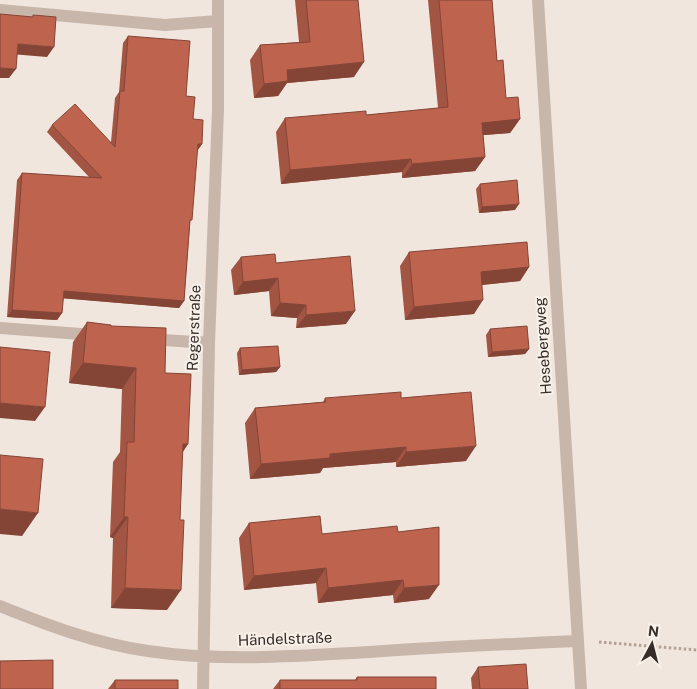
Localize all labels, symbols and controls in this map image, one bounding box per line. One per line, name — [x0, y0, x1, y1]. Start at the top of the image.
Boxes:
street label: Regerstraße — [184, 285, 203, 371]
street label: Hesebergweg — [531, 297, 554, 395]
north arrow — [627, 619, 677, 669]
text: N — [647, 622, 660, 640]
street label: Händelstraße — [237, 628, 333, 649]

